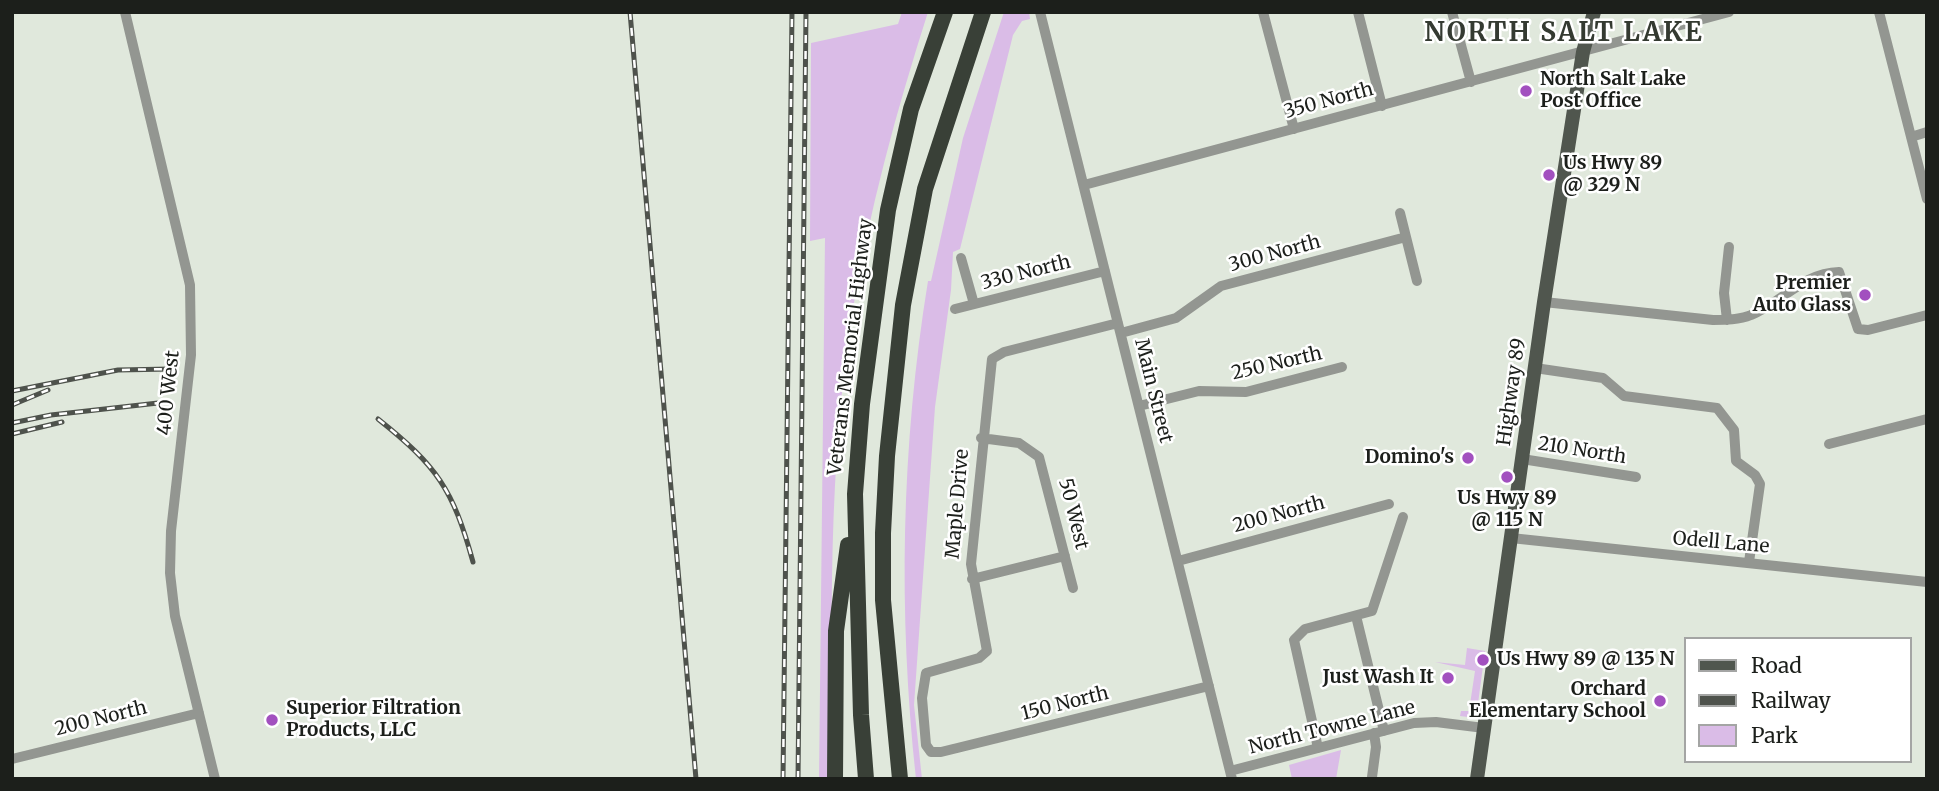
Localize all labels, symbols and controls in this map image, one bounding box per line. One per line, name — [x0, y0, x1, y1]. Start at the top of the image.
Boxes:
district label: NORTH SALT LAKE — [1426, 18, 1702, 50]
place label: North Salt Lake Post Office — [1540, 69, 1686, 113]
street label: 350 North — [1282, 78, 1376, 124]
marker: North Salt Lake Post Office — [1518, 83, 1534, 99]
place label: Us Hwy 89 @ 329 N — [1563, 153, 1662, 197]
marker: Us Hwy 89 @ 329 N — [1541, 167, 1557, 183]
street label: Veterans Memorial Highway — [824, 217, 878, 477]
street label: 300 North — [1227, 231, 1323, 277]
street label: 330 North — [979, 251, 1073, 295]
place label: Premier Auto Glass — [1753, 273, 1851, 317]
marker: Premier Auto Glass — [1857, 287, 1873, 303]
street label: Main Street — [1129, 337, 1177, 445]
street label: Highway 89 — [1493, 337, 1531, 447]
street label: 250 North — [1230, 343, 1324, 385]
street label: 400 West — [153, 349, 185, 437]
street label: 210 North — [1536, 433, 1628, 469]
place label: Domino's — [1365, 447, 1454, 469]
street label: Maple Drive — [942, 448, 974, 560]
marker: Domino's — [1460, 450, 1476, 466]
marker: Us Hwy 89 @ 115 N — [1499, 469, 1515, 485]
street label: 50 West — [1053, 476, 1093, 552]
place label: Us Hwy 89 @ 115 N — [1457, 488, 1557, 532]
street label: 200 North — [1231, 492, 1327, 538]
street label: Odell Lane — [1672, 527, 1770, 559]
legend — [1684, 637, 1911, 763]
place label: Us Hwy 89 @ 135 N — [1497, 649, 1674, 671]
marker: Us Hwy 89 @ 135 N — [1475, 652, 1491, 668]
text: Road — [1751, 652, 1802, 679]
place label: Just Wash It — [1323, 667, 1434, 689]
marker: Just Wash It — [1440, 670, 1456, 686]
place label: Orchard Elementary School — [1469, 679, 1646, 723]
street label: 150 North — [1019, 682, 1111, 726]
text: Railway — [1751, 687, 1831, 714]
marker: Orchard Elementary School — [1652, 693, 1668, 709]
street label: North Towne Lane — [1246, 696, 1418, 760]
street label: 200 North — [53, 697, 149, 741]
place label: Superior Filtration Products, LLC — [286, 698, 461, 742]
marker: Superior Filtration Products, LLC — [264, 712, 280, 728]
text: Park — [1751, 722, 1798, 749]

